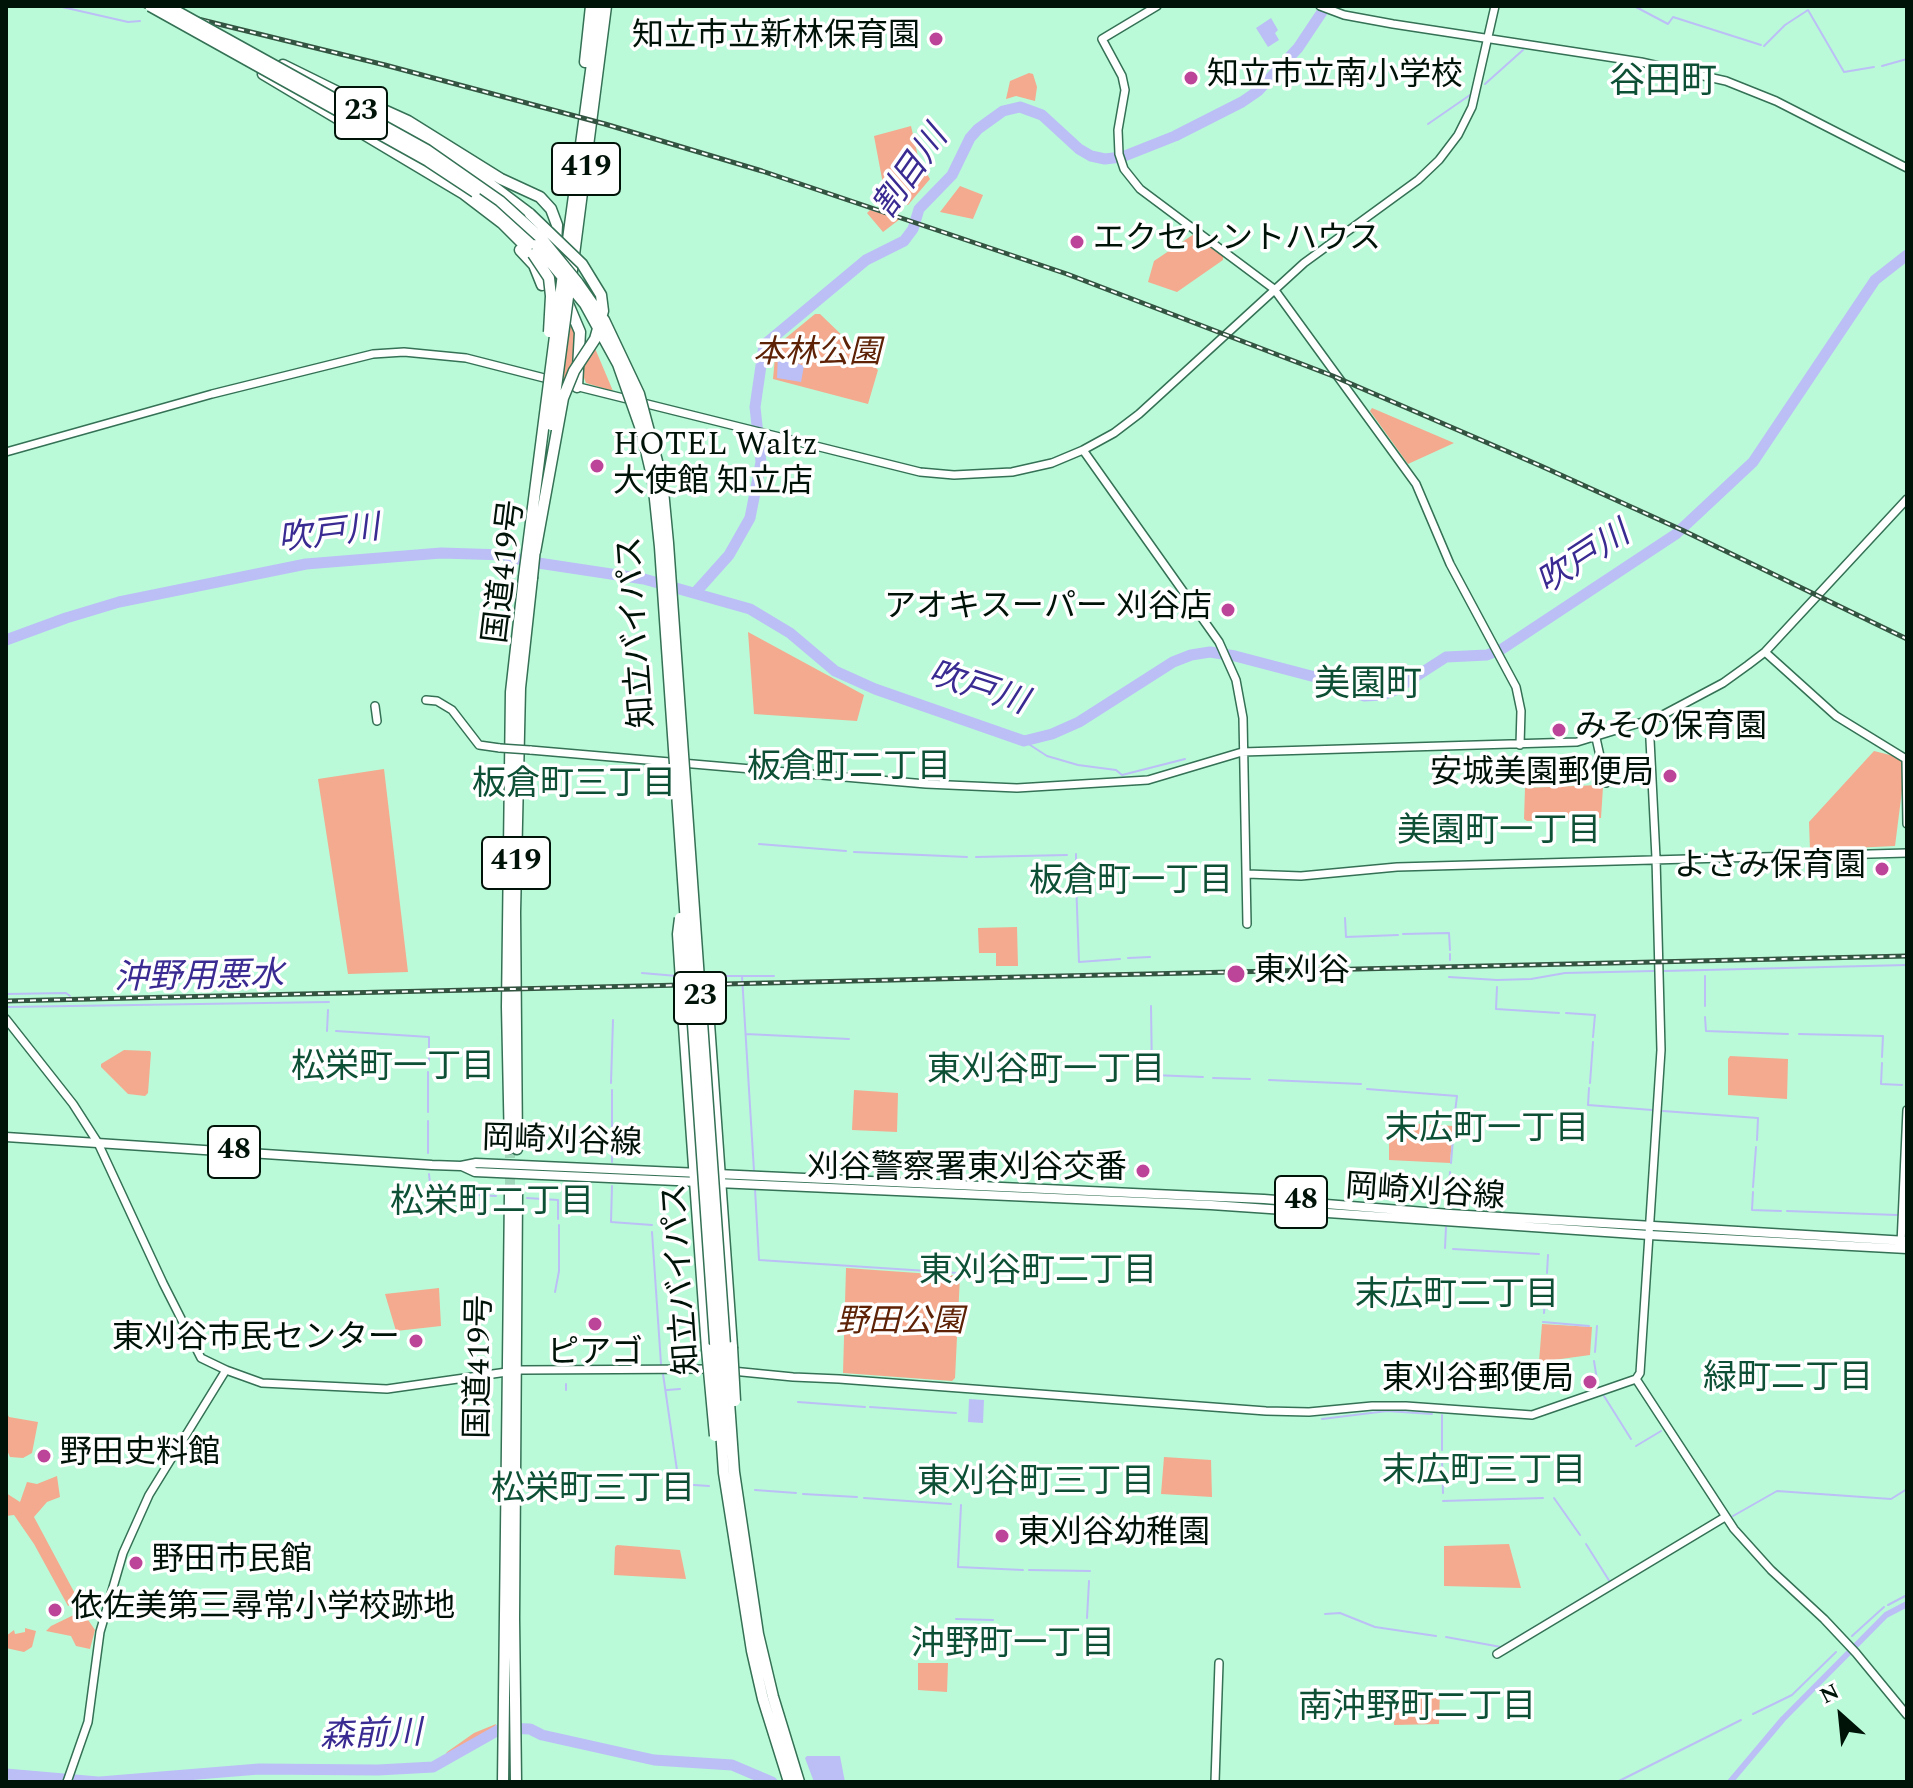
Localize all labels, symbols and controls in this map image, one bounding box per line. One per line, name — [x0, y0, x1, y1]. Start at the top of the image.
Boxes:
place label: 知立市立新林保育園 — [632, 20, 920, 58]
marker: 知立市立新林保育園 — [927, 30, 945, 48]
place label: 知立市立南小学校 — [1207, 59, 1463, 97]
district label: 谷田町 — [1609, 63, 1717, 107]
marker: 知立市立南小学校 — [1182, 69, 1200, 87]
road number: 23 — [335, 87, 387, 139]
water label: 割目川 — [867, 121, 959, 227]
road number: 419 — [552, 143, 620, 195]
place label: エクセレントハウス — [1093, 223, 1381, 261]
marker: エクセレントハウス — [1068, 233, 1086, 251]
park label: 本林公園 — [753, 337, 881, 375]
place label: HOTEL Waltz 大使館 知立店 — [613, 429, 818, 504]
marker: HOTEL Waltz 大使館 知立店 — [588, 457, 606, 475]
street label: 国道419号 — [479, 498, 535, 646]
water label: 吹戸川 — [276, 511, 382, 563]
water label: 吹戸川 — [1531, 516, 1639, 606]
street label: 知立バイパス — [613, 535, 665, 729]
place label: アオキスーパー 刈谷店 — [884, 591, 1212, 629]
marker: アオキスーパー 刈谷店 — [1219, 601, 1237, 619]
water label: 吹戸川 — [922, 656, 1032, 726]
district label: 美園町 — [1314, 666, 1422, 710]
place label: みその保育園 — [1575, 711, 1767, 749]
marker: みその保育園 — [1550, 721, 1568, 739]
district label: 板倉町二丁目 — [747, 750, 951, 790]
place label: 安城美園郵便局 — [1430, 757, 1654, 795]
district label: 板倉町三丁目 — [472, 767, 676, 807]
marker: 安城美園郵便局 — [1661, 767, 1679, 785]
district label: 美園町一丁目 — [1397, 814, 1601, 854]
road number: 419 — [482, 837, 550, 889]
place label: よさみ保育園 — [1674, 850, 1866, 888]
marker: よさみ保育園 — [1873, 860, 1891, 878]
district label: 板倉町一丁目 — [1029, 864, 1233, 904]
place label: 東刈谷 — [1254, 955, 1350, 993]
water label: 沖野用悪水 — [114, 958, 284, 1002]
marker: 東刈谷 — [1225, 963, 1247, 985]
road number: 23 — [674, 972, 726, 1024]
district label: 松栄町一丁目 — [291, 1050, 495, 1090]
district label: 東刈谷町一丁目 — [927, 1053, 1165, 1093]
district label: 末広町一丁目 — [1385, 1112, 1589, 1152]
street label: 岡崎刈谷線 — [481, 1122, 643, 1166]
road number: 48 — [208, 1126, 260, 1178]
place label: 刈谷警察署東刈谷交番 — [807, 1152, 1127, 1190]
marker: 刈谷警察署東刈谷交番 — [1134, 1162, 1152, 1180]
street label: 岡崎刈谷線 — [1344, 1170, 1506, 1220]
road number: 48 — [1275, 1176, 1327, 1228]
street label: 知立バイパス — [658, 1182, 710, 1376]
district label: 松栄町二丁目 — [390, 1185, 594, 1225]
district label: 東刈谷町二丁目 — [919, 1254, 1157, 1294]
district label: 末広町二丁目 — [1355, 1278, 1559, 1318]
street label: 国道419号 — [462, 1295, 502, 1439]
park label: 野田公園 — [836, 1306, 964, 1344]
marker: ピアゴ — [586, 1315, 604, 1333]
place label: 東刈谷市民センター — [112, 1322, 400, 1360]
marker: 東刈谷市民センター — [407, 1332, 425, 1350]
place label: ピアゴ — [547, 1337, 643, 1375]
district label: 緑町二丁目 — [1703, 1361, 1873, 1401]
place label: 東刈谷郵便局 — [1382, 1363, 1574, 1401]
marker: 東刈谷郵便局 — [1581, 1373, 1599, 1391]
place label: 野田史料館 — [60, 1437, 220, 1475]
marker: 野田史料館 — [35, 1447, 53, 1465]
district label: 末広町三丁目 — [1382, 1454, 1586, 1494]
district label: 東刈谷町三丁目 — [917, 1465, 1155, 1505]
district label: 松栄町三丁目 — [491, 1472, 695, 1512]
place label: 東刈谷幼稚園 — [1018, 1517, 1210, 1555]
marker: 東刈谷幼稚園 — [993, 1527, 1011, 1545]
place label: 野田市民館 — [152, 1544, 312, 1582]
marker: 野田市民館 — [127, 1554, 145, 1572]
place label: 依佐美第三尋常小学校跡地 — [71, 1591, 455, 1629]
marker: 依佐美第三尋常小学校跡地 — [46, 1601, 64, 1619]
district label: 沖野町一丁目 — [911, 1627, 1115, 1667]
text: N — [1814, 1675, 1845, 1713]
north arrow — [1801, 1676, 1881, 1756]
district label: 南沖野町二丁目 — [1298, 1690, 1536, 1730]
water label: 森前川 — [319, 1716, 423, 1760]

